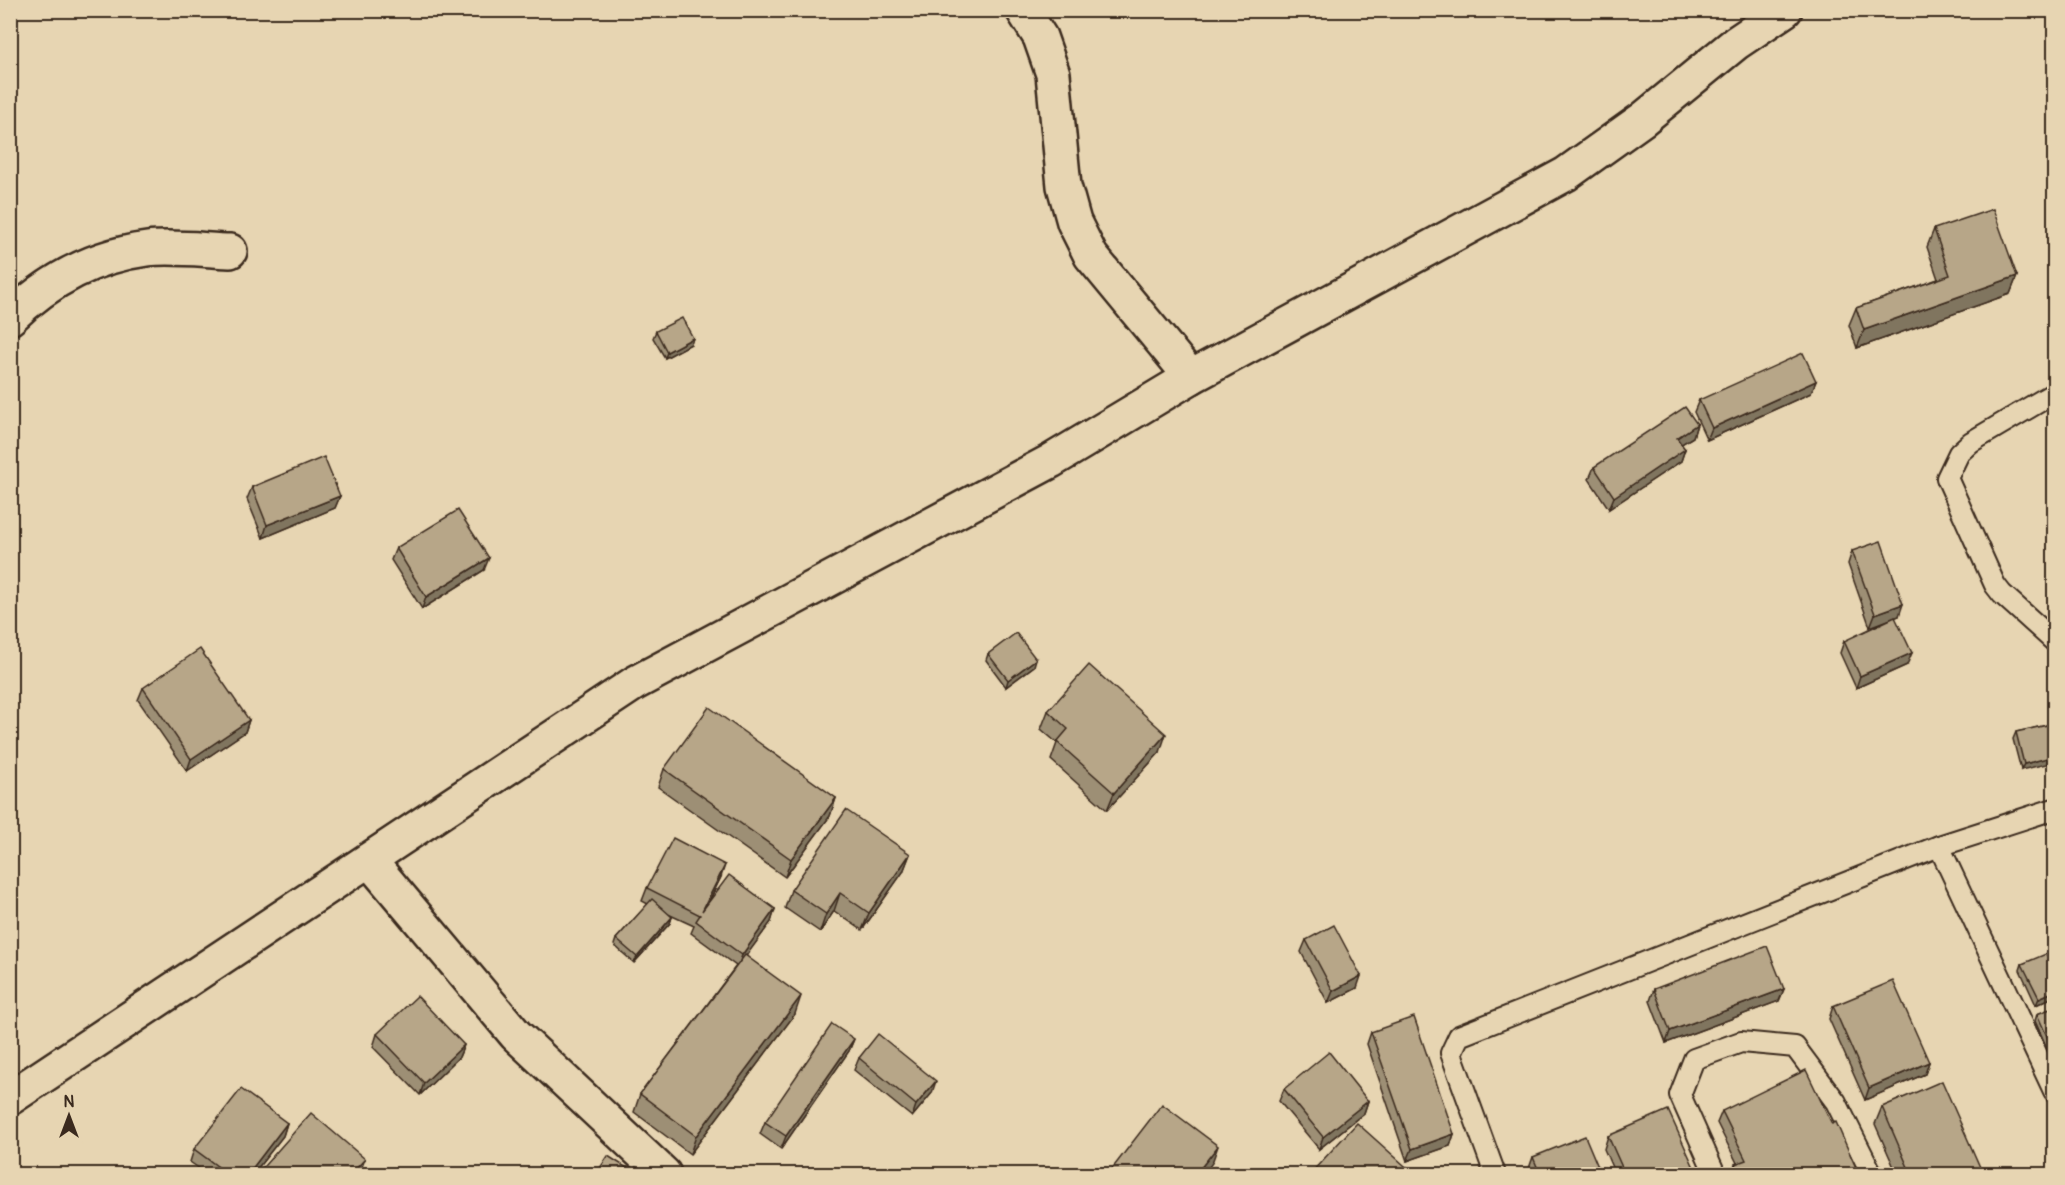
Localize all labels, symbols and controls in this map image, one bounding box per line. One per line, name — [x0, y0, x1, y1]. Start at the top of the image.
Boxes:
north arrow — [39, 1086, 99, 1146]
text: N — [64, 1092, 75, 1112]

